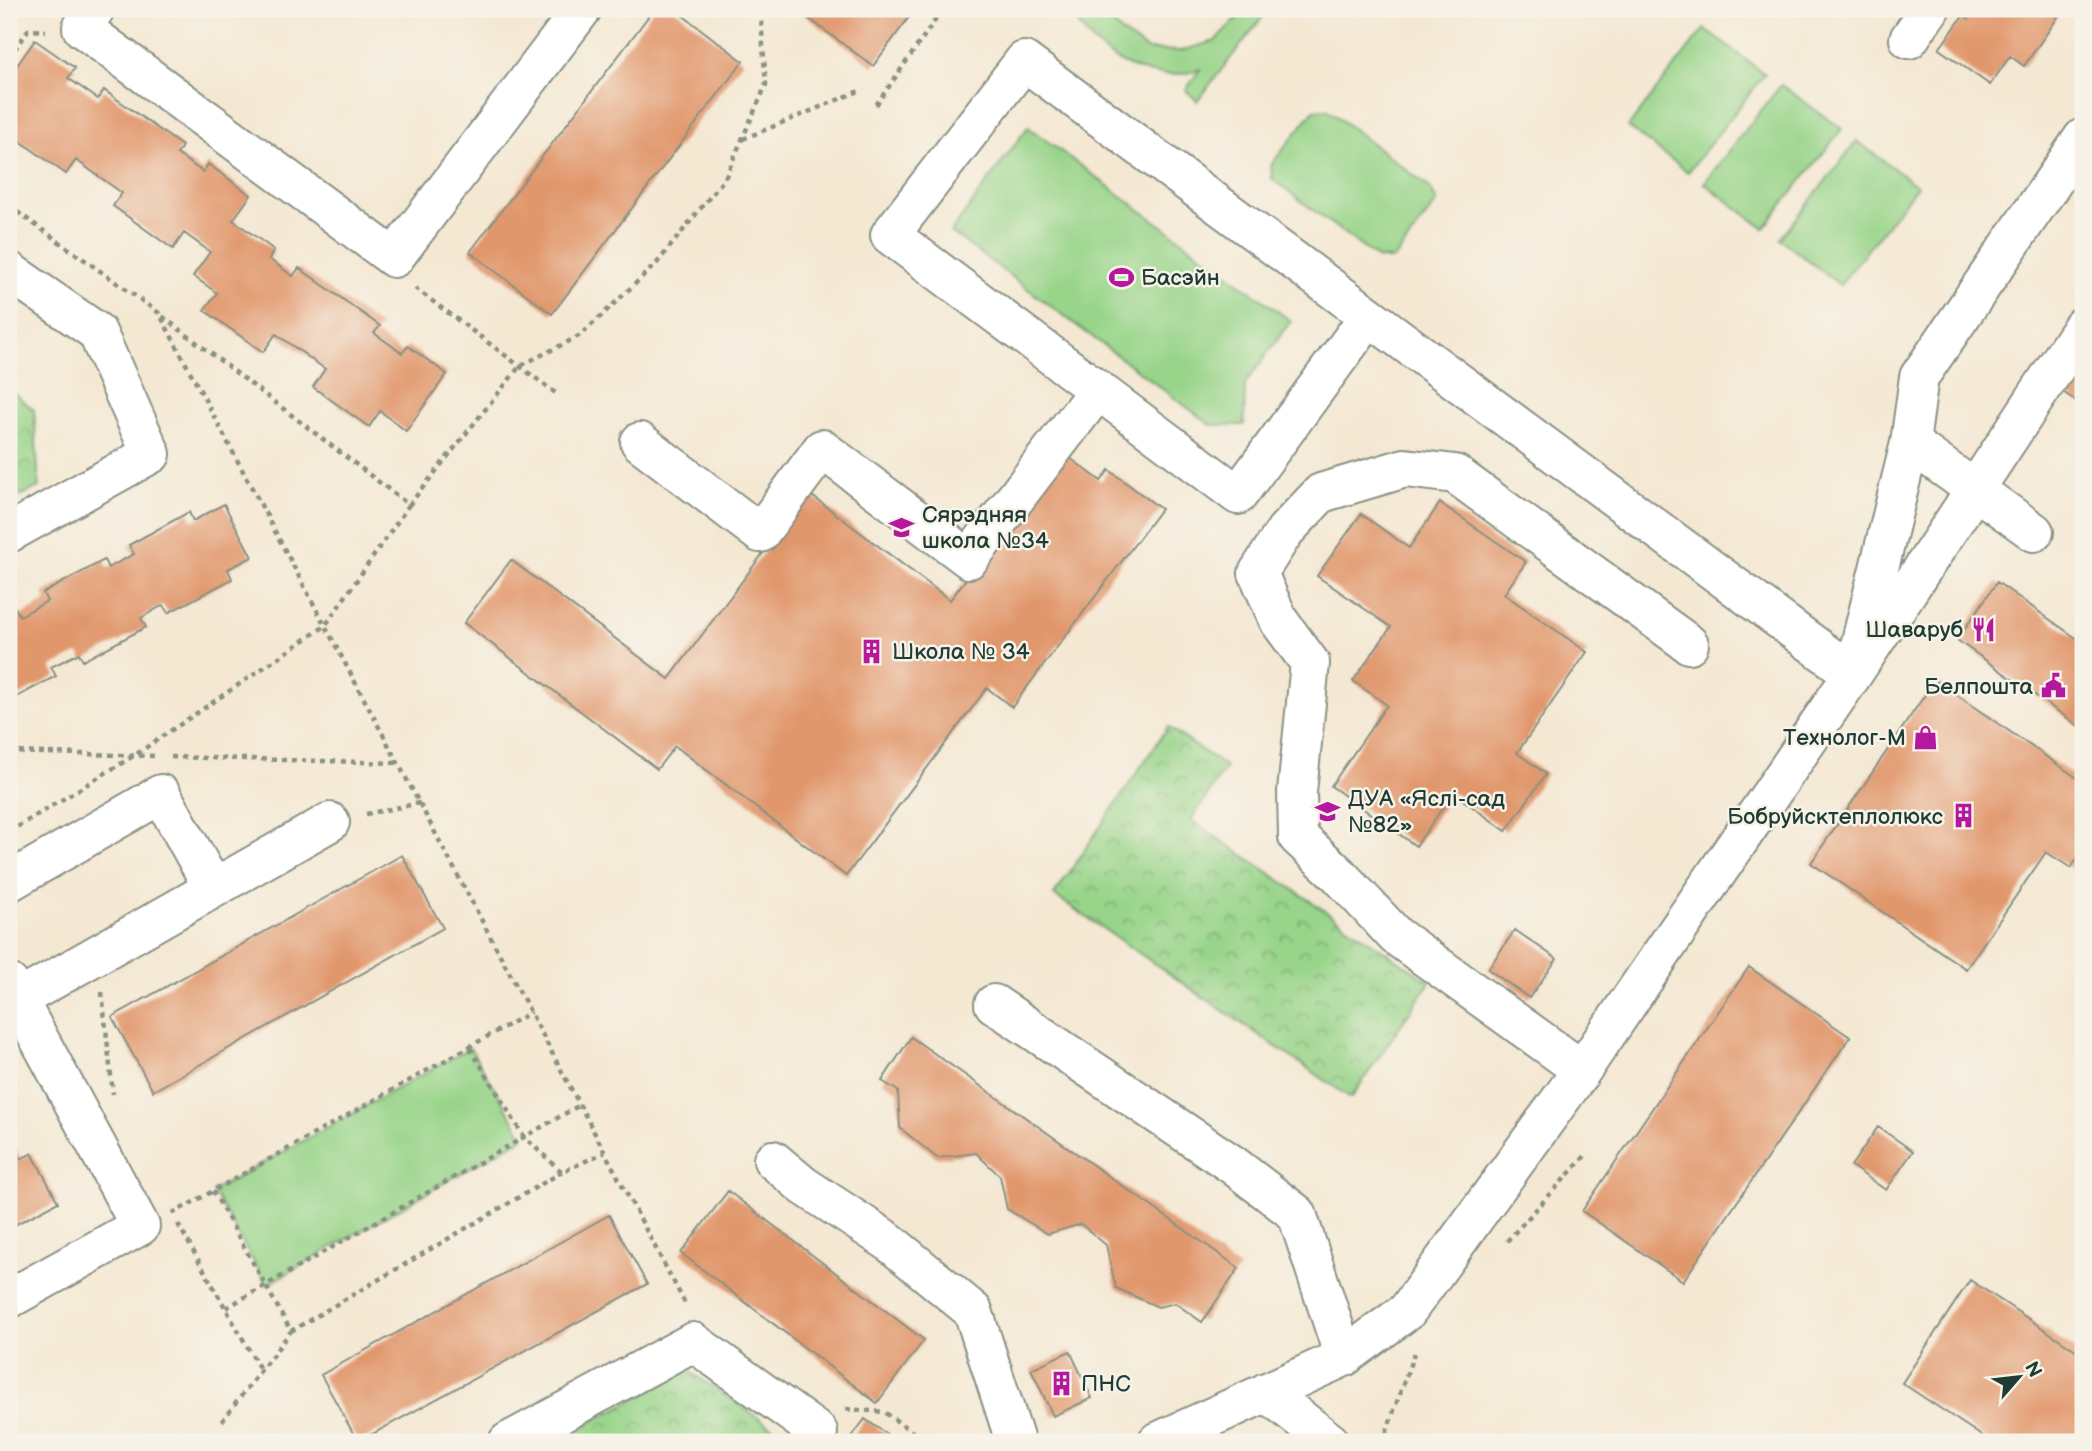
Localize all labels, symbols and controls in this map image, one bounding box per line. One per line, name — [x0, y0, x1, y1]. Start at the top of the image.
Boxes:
sports icon: Басэйн — [1107, 263, 1135, 291]
place label: Басэйн — [1141, 264, 1220, 292]
place label: Сярэдняя школа №34 — [922, 501, 1049, 555]
school or university icon: Сярэдняя школа №34 — [888, 513, 916, 541]
restaurant icon: Шаваруб — [1969, 615, 1997, 643]
place label: Шаваруб — [1865, 616, 1963, 644]
building icon: Школа № 34 — [858, 637, 886, 665]
place label: Школа № 34 — [892, 638, 1030, 666]
public building icon: Белпошта — [2039, 672, 2067, 700]
place label: Белпошта — [1924, 673, 2033, 701]
shop icon: Технолог-М — [1912, 723, 1940, 751]
place label: Технолог-М — [1783, 724, 1906, 752]
place label: ДУА «Яслі-сад №82» — [1348, 785, 1505, 839]
school or university icon: ДУА «Яслі-сад №82» — [1314, 797, 1342, 825]
building icon: Бобруйсктеплолюкс — [1949, 802, 1977, 830]
place label: Бобруйсктеплолюкс — [1727, 803, 1943, 831]
north arrow — [1983, 1342, 2054, 1412]
text: N — [2019, 1358, 2046, 1381]
building icon: ПНС — [1047, 1369, 1075, 1397]
place label: ПНС — [1081, 1370, 1131, 1398]

